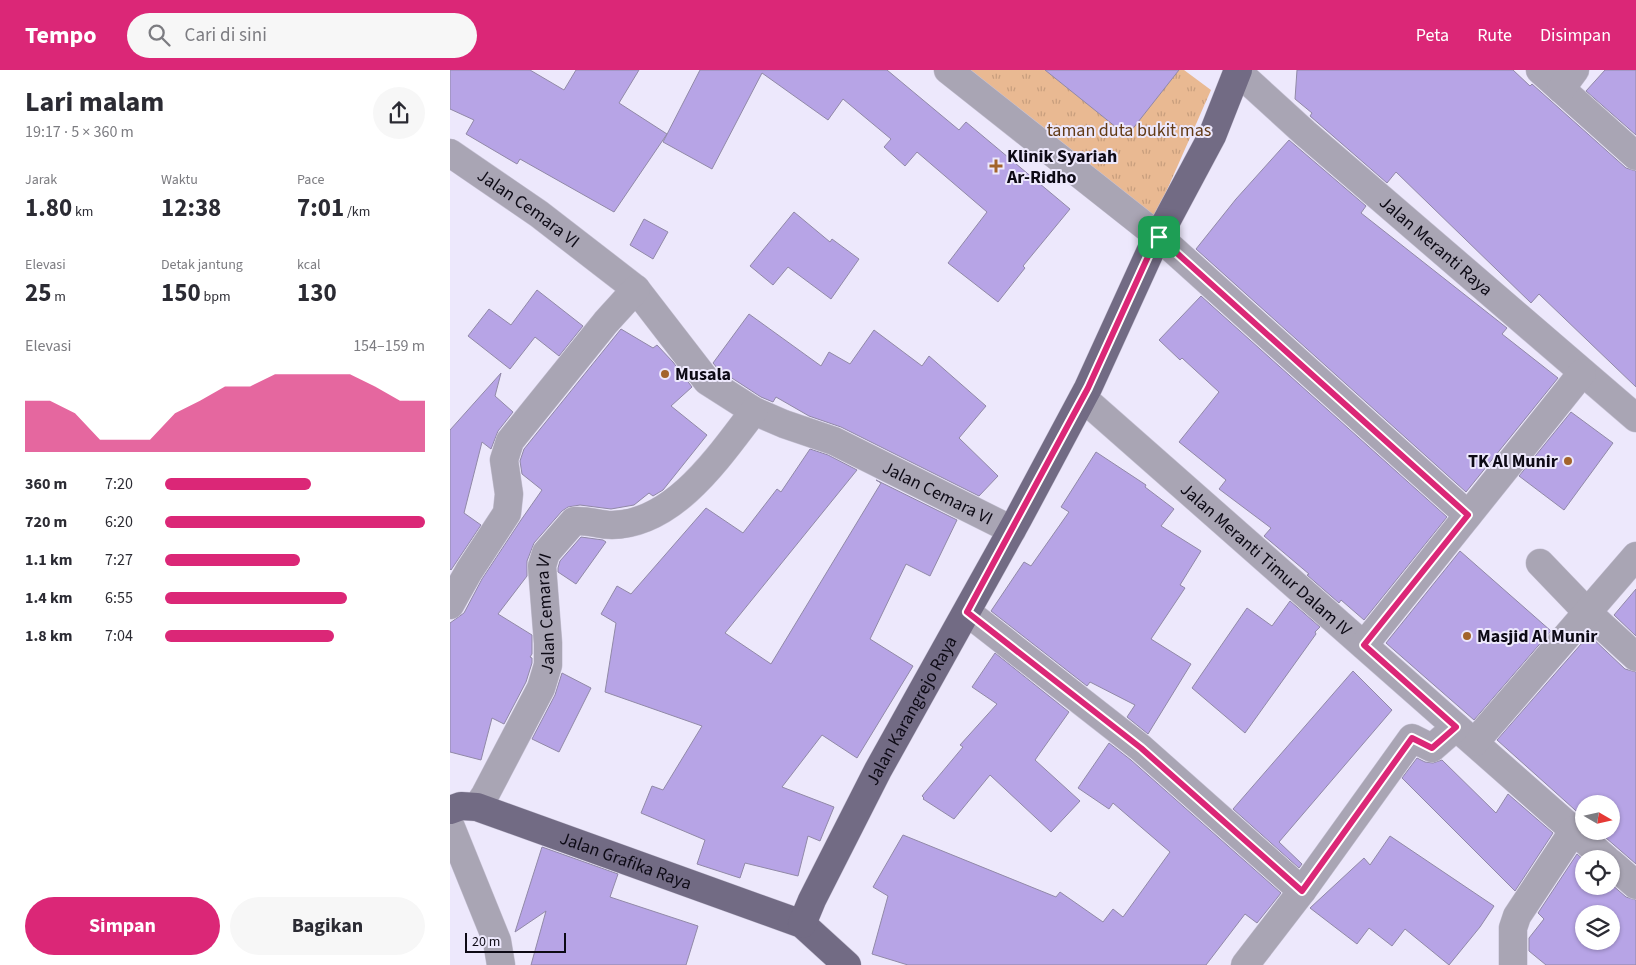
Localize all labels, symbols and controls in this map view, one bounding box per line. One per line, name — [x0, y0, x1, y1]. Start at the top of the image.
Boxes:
search box — [127, 13, 477, 58]
text: Tempo — [25, 18, 97, 53]
icon: search — [145, 21, 173, 49]
text: Cari di sini — [185, 22, 267, 49]
text: Peta — [1416, 23, 1449, 48]
text: Rute — [1477, 23, 1512, 48]
text: Disimpan — [1540, 23, 1611, 48]
text: Lari malam — [25, 82, 164, 122]
button: share — [373, 87, 425, 139]
park label: taman duta bukit mas — [1047, 118, 1211, 143]
text: 19:17 · 5 × 360 m — [25, 121, 134, 143]
place label: Klinik Syariah Ar-Ridho — [1006, 144, 1117, 190]
marker: Klinik Syariah Ar-Ridho — [989, 159, 1003, 173]
street label: Jalan Cemara VI — [472, 163, 585, 253]
text: Jarak — [25, 170, 57, 190]
text: Waktu — [161, 170, 198, 190]
text: Pace — [297, 170, 324, 190]
text: 1.80 — [25, 190, 72, 226]
text: 12:38 — [161, 190, 221, 226]
text: 7:01 — [297, 190, 344, 226]
street label: Jalan Meranti Raya — [1374, 190, 1498, 302]
text: km — [72, 202, 93, 222]
text: /km — [344, 202, 370, 222]
pin — [1138, 216, 1180, 258]
icon: arrive — [1145, 223, 1173, 251]
text: Elevasi — [25, 255, 66, 275]
text: Detak jantung — [161, 255, 243, 275]
text: kcal — [297, 255, 321, 275]
text: 25 — [25, 275, 51, 311]
text: 150 — [161, 275, 201, 311]
text: 130 — [297, 275, 337, 311]
text: m — [51, 287, 66, 307]
text: bpm — [201, 287, 231, 307]
text: Elevasi — [25, 335, 71, 357]
text: 154–159 m — [353, 335, 425, 357]
place label: Musala — [675, 362, 731, 387]
marker: Musala — [659, 368, 671, 380]
place label: TK Al Munir — [1468, 449, 1559, 474]
street label: Jalan Cemara VI — [878, 455, 997, 531]
marker: TK Al Munir — [1562, 455, 1574, 467]
text: 360 m — [25, 473, 67, 495]
text: 7:20 — [105, 473, 133, 495]
street label: Jalan Meranti Timur Dalam IV — [1175, 477, 1358, 642]
text: 720 m — [25, 511, 67, 533]
text: 6:20 — [105, 511, 133, 533]
text: 1.1 km — [25, 549, 72, 571]
text: 7:27 — [105, 549, 133, 571]
street label: Jalan Cemara VI — [530, 550, 561, 677]
text: 1.4 km — [25, 587, 72, 609]
text: 6:55 — [105, 587, 133, 609]
place label: Masjid Al Munir — [1477, 624, 1598, 649]
text: 1.8 km — [25, 625, 72, 647]
text: 7:04 — [105, 625, 133, 647]
marker: Masjid Al Munir — [1461, 630, 1473, 642]
street label: Jalan Karangrejo Raya — [860, 631, 963, 789]
north arrow — [1575, 795, 1620, 840]
map controls — [1575, 795, 1620, 950]
street label: Jalan Grafika Raya — [557, 825, 695, 896]
button: locate — [1575, 850, 1620, 895]
button: Simpan — [25, 897, 220, 955]
button: Bagikan — [230, 897, 425, 955]
button: layers — [1575, 905, 1620, 950]
scale bar — [465, 930, 566, 953]
text: 20 m — [472, 932, 500, 952]

